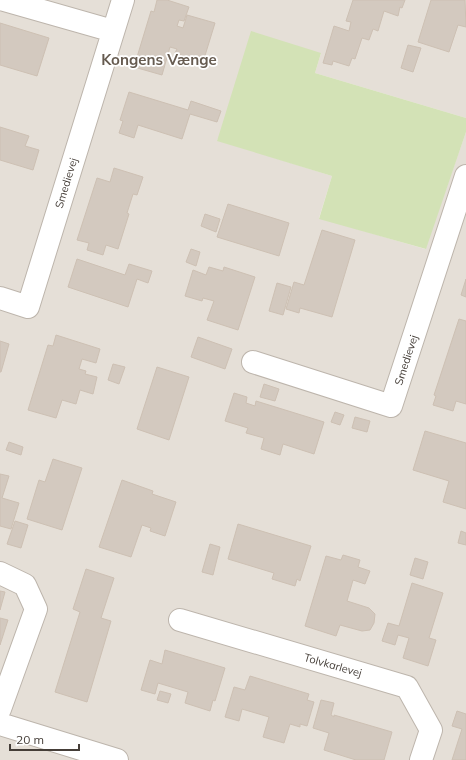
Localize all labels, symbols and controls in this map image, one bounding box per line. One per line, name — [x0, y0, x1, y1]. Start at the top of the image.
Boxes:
district label: Kongens Vænge — [101, 50, 217, 69]
street label: Smedievej — [52, 156, 80, 210]
street label: Smedievej — [391, 333, 421, 387]
street label: Tolvkarlevej — [302, 650, 364, 680]
scale bar — [10, 726, 79, 752]
text: 20 m — [16, 732, 44, 747]

